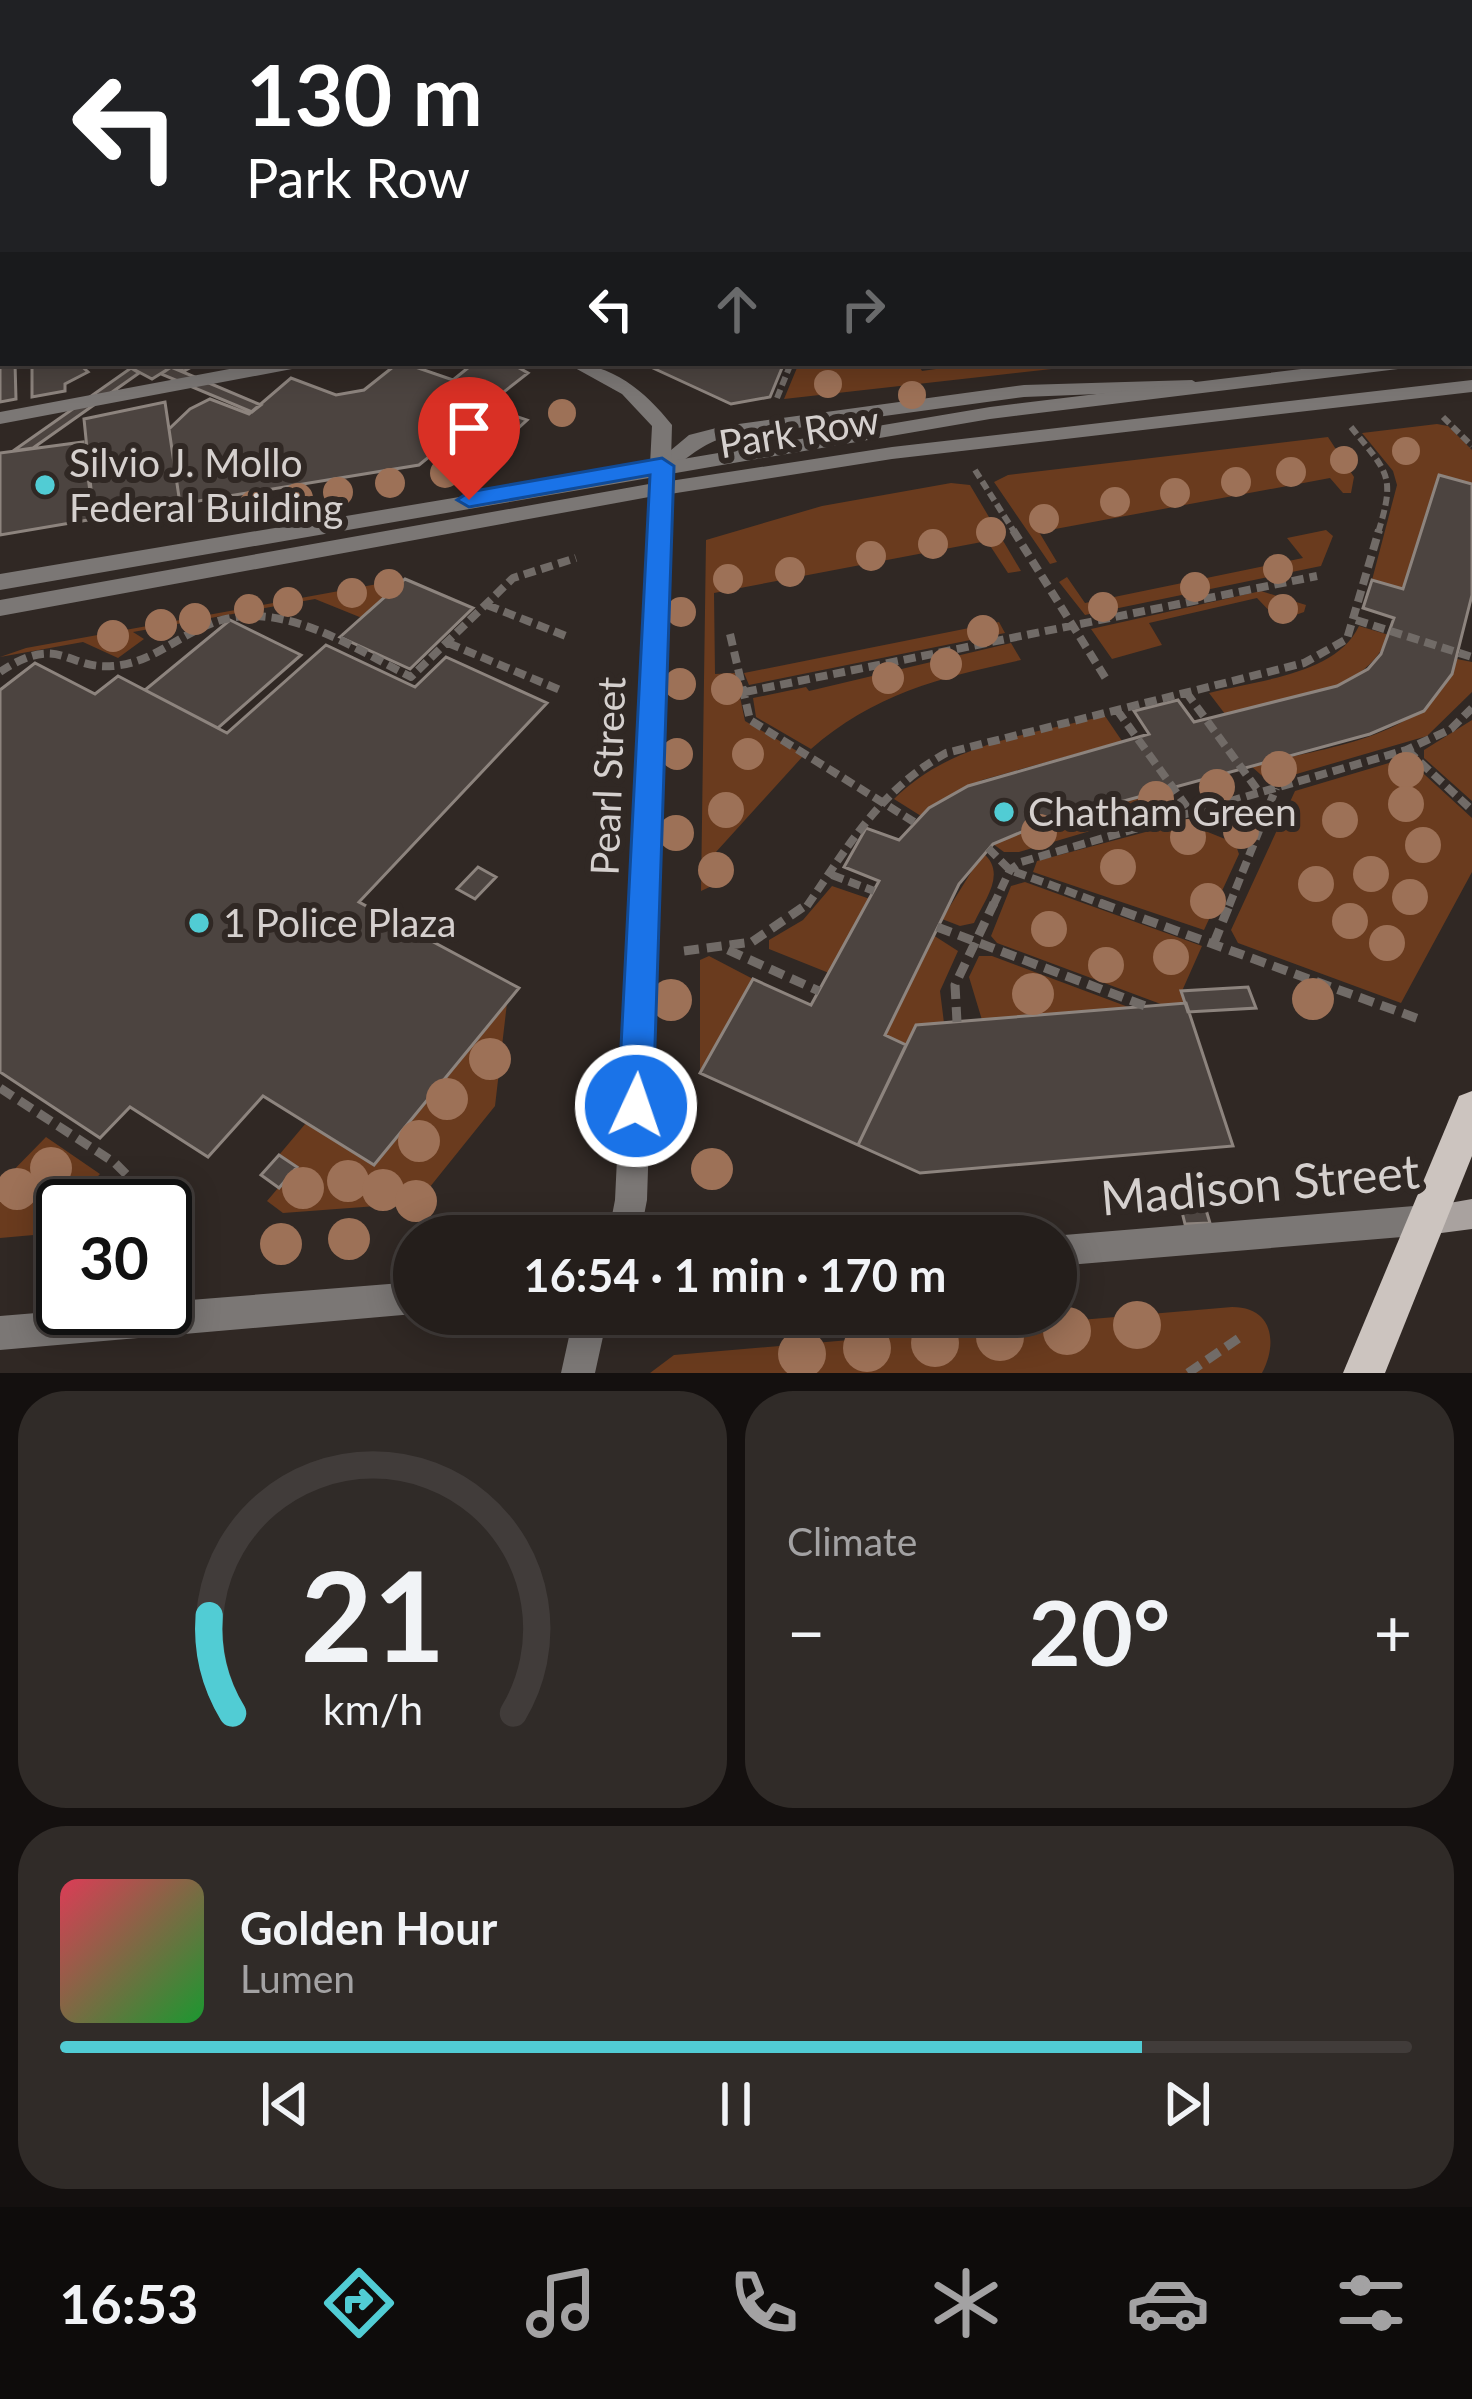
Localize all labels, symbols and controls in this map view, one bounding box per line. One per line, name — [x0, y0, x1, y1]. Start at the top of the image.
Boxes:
text: 130 m — [246, 43, 483, 144]
icon: left — [48, 48, 204, 204]
text: Park Row — [246, 145, 470, 210]
icon: left — [578, 276, 644, 342]
icon: ahead — [704, 276, 770, 342]
icon: right — [830, 276, 896, 342]
pin — [418, 377, 520, 500]
icon: arrive — [436, 395, 502, 461]
street label: Park Row — [715, 396, 882, 466]
place label: Silvio J. Mollo Federal Building — [69, 439, 343, 530]
marker: Silvio J. Mollo Federal Building — [32, 472, 58, 498]
street label: Pearl Street — [581, 676, 633, 876]
place label: Chatham Green — [1028, 788, 1297, 834]
marker: Chatham Green — [991, 799, 1017, 825]
place label: 1 Police Plaza — [223, 899, 456, 945]
marker: 1 Police Plaza — [186, 910, 212, 936]
position arrow — [573, 1043, 699, 1169]
street label: Madison Street — [1098, 1141, 1422, 1226]
speed limit sign: 30 — [36, 1179, 192, 1335]
text: 16:54 · 1 min · 170 m — [524, 1248, 946, 1302]
text: Climate — [787, 1518, 917, 1564]
text: 21 — [300, 1539, 445, 1689]
text: 20° — [1029, 1577, 1170, 1685]
text: − — [787, 1592, 825, 1671]
text: + — [1374, 1592, 1412, 1671]
text: km/h — [322, 1682, 423, 1733]
text: Golden Hour — [240, 1901, 497, 1955]
text: Lumen — [240, 1955, 355, 2001]
icon: previous — [252, 2071, 318, 2137]
icon: pause — [703, 2071, 769, 2137]
icon: next — [1154, 2071, 1220, 2137]
icon: directions — [317, 2261, 401, 2345]
icon: music — [519, 2261, 603, 2345]
icon: phone — [722, 2261, 806, 2345]
icon: climate — [924, 2261, 1008, 2345]
icon: car — [1126, 2261, 1210, 2345]
icon: filters — [1329, 2261, 1413, 2345]
text: 16:53 — [59, 2271, 198, 2336]

